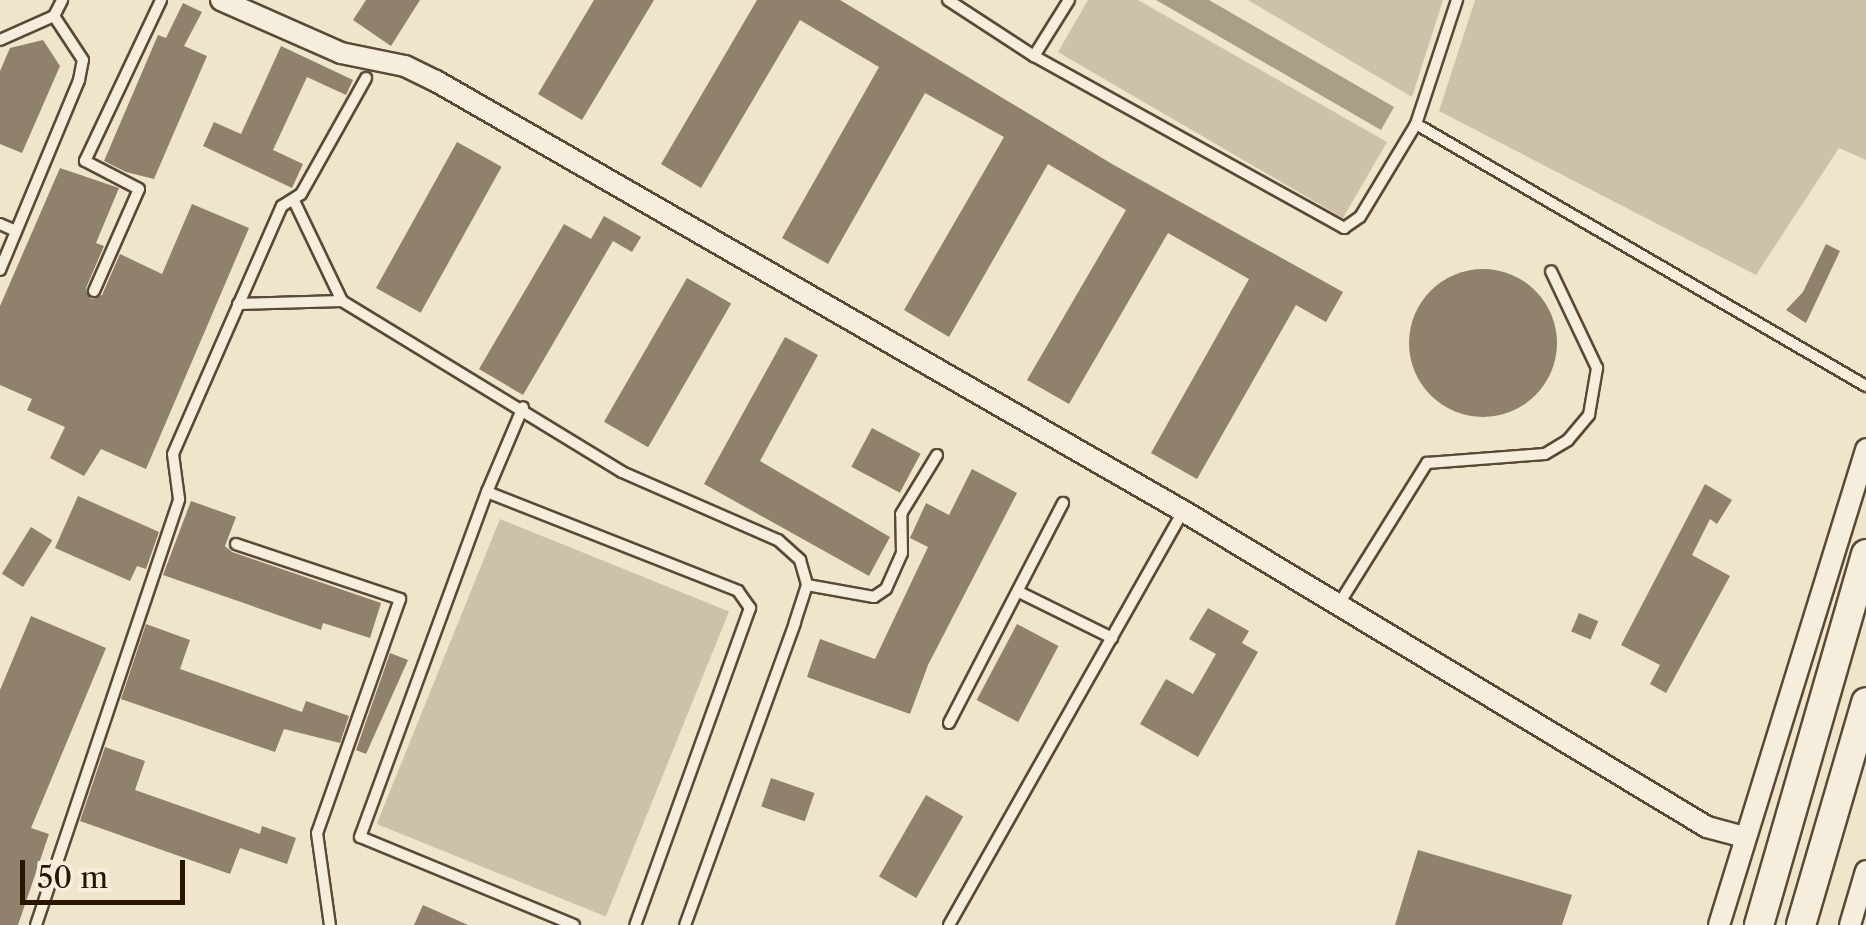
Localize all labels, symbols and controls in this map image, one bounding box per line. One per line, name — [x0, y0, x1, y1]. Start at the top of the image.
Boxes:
scale bar — [25, 840, 190, 902]
text: 50 m — [37, 859, 108, 896]

